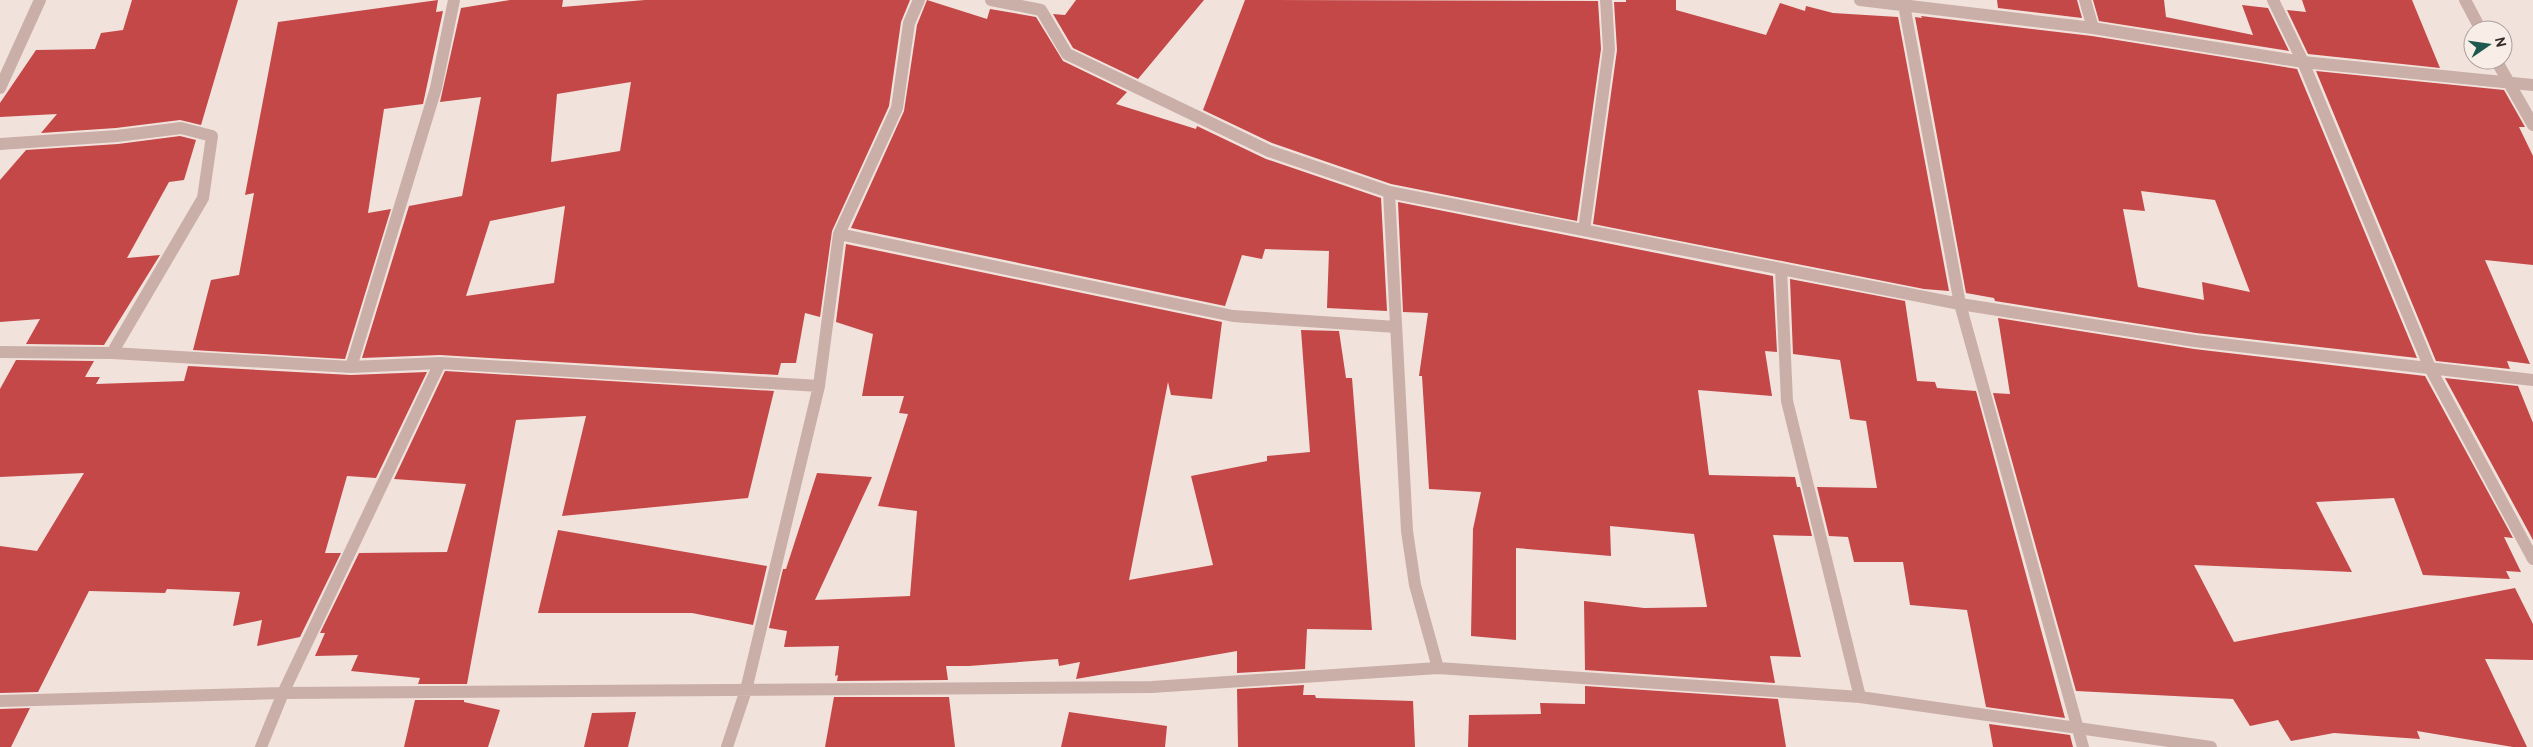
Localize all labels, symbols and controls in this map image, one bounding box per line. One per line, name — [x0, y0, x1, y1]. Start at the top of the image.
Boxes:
north arrow — [2463, 20, 2513, 70]
text: N — [2490, 36, 2509, 49]

